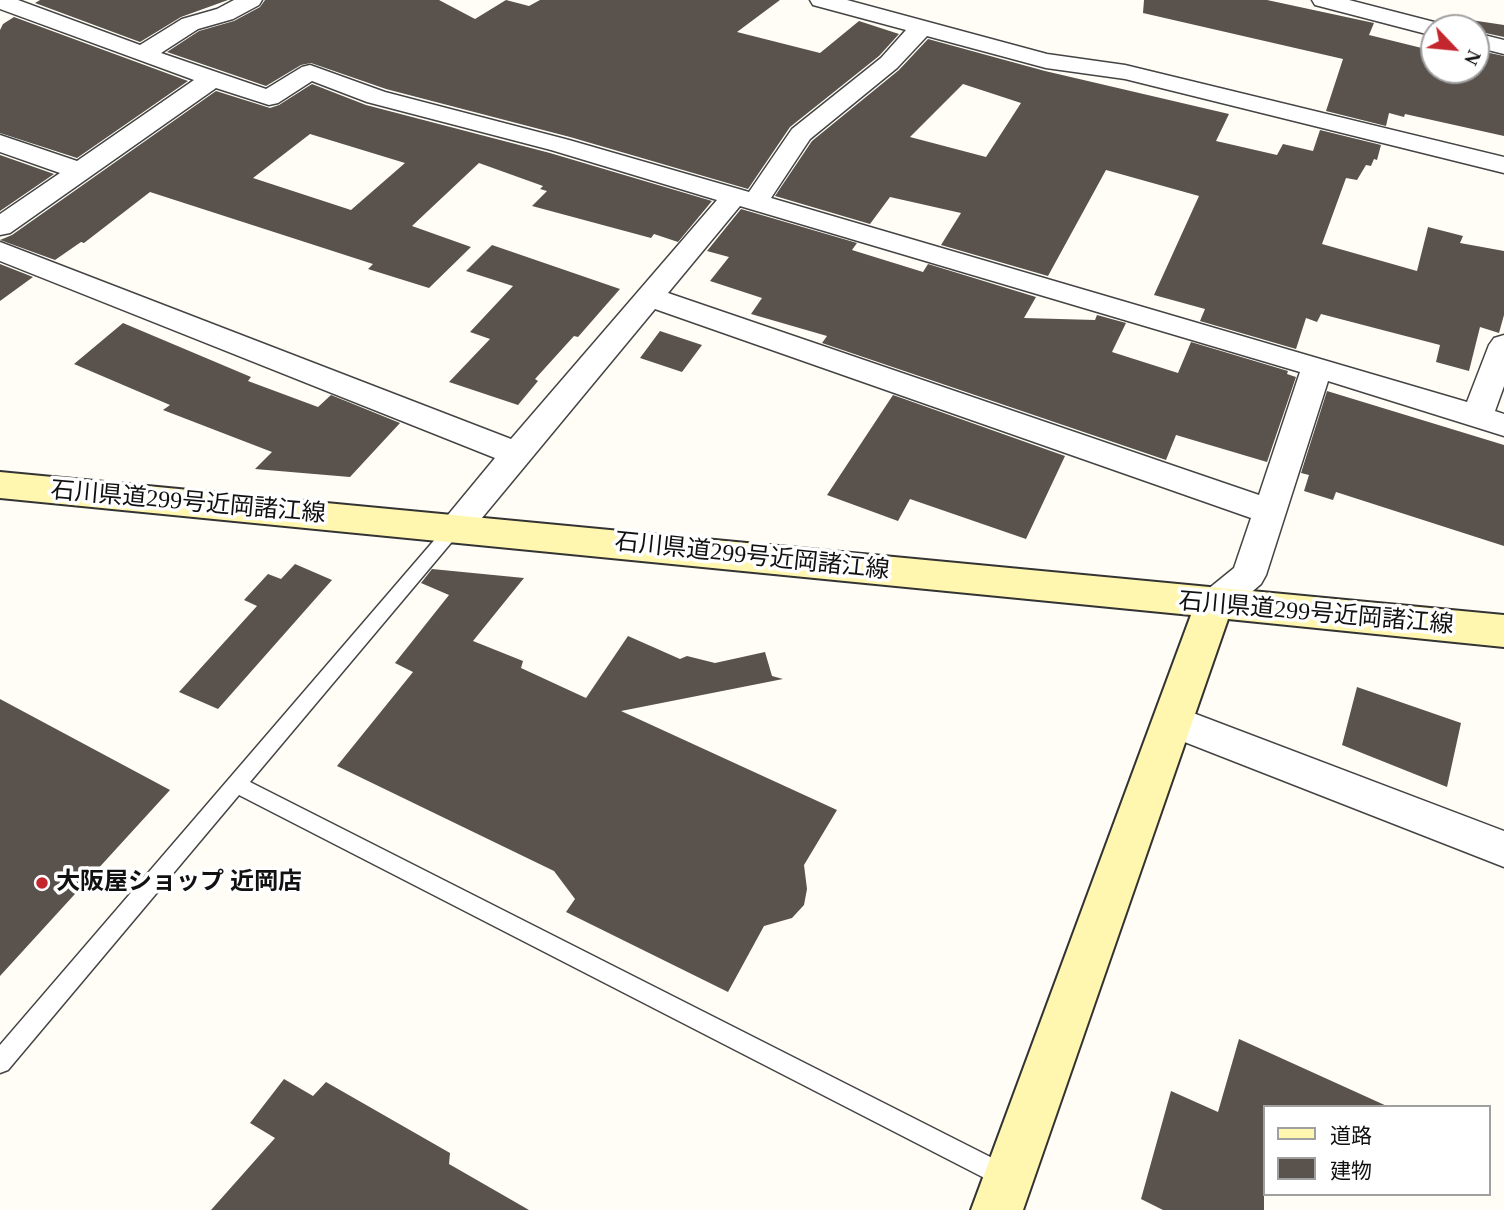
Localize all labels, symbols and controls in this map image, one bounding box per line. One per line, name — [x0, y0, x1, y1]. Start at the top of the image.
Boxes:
north arrow — [1420, 14, 1490, 84]
text: N — [1460, 47, 1485, 68]
street label: 石川県道299号近岡諸江線 — [49, 477, 327, 529]
street label: 石川県道299号近岡諸江線 — [613, 528, 891, 586]
street label: 石川県道299号近岡諸江線 — [1177, 588, 1455, 640]
place label: 大阪屋ショップ 近岡店 — [56, 869, 302, 897]
marker: 大阪屋ショップ 近岡店 — [34, 875, 50, 891]
legend — [1262, 1105, 1490, 1196]
text: 道路 — [1330, 1124, 1372, 1148]
text: 建物 — [1330, 1159, 1372, 1183]

